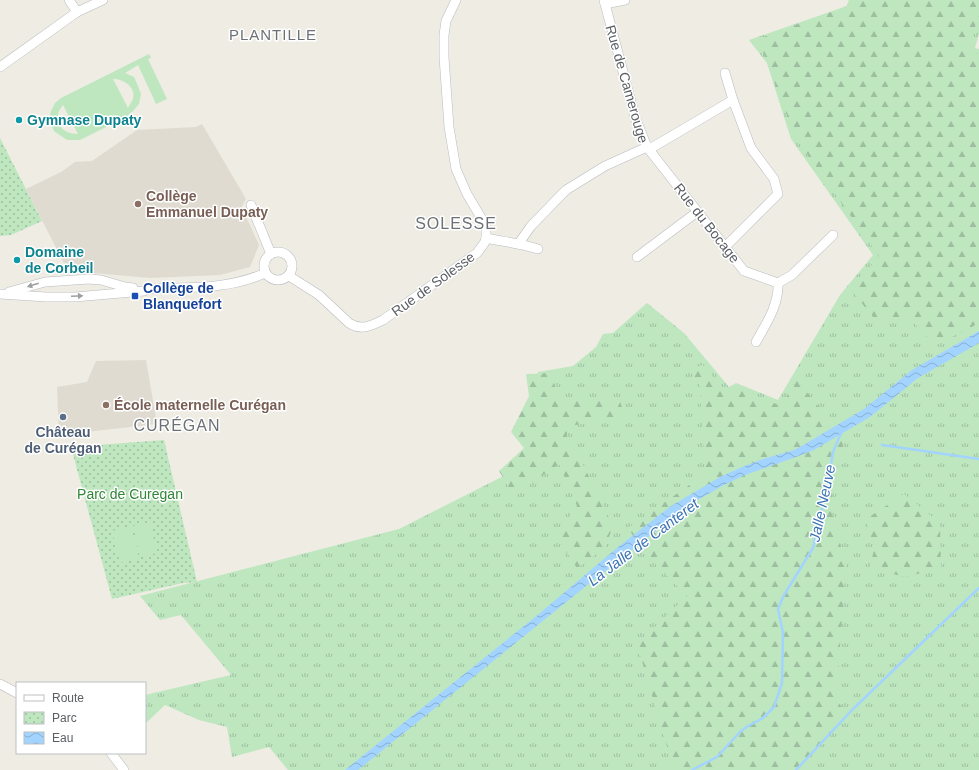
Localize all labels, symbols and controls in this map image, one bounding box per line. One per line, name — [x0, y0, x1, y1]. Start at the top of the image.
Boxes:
street label: Rue de Camerouge — [602, 23, 652, 145]
district label: PLANTILLE — [229, 26, 317, 43]
place label: Gymnase Dupaty — [27, 112, 142, 128]
marker: Gymnase Dupaty — [14, 115, 24, 125]
street label: Rue du Bocage — [671, 180, 743, 266]
place label: Collège Emmanuel Dupaty — [146, 188, 268, 220]
marker: Collège Emmanuel Dupaty — [133, 199, 143, 209]
district label: SOLESSE — [415, 215, 497, 232]
place label: Domaine de Corbeil — [25, 244, 93, 276]
street label: Rue de Solesse — [388, 248, 478, 320]
marker: Domaine de Corbeil — [12, 255, 22, 265]
place label: Collège de Blanquefort — [143, 280, 222, 312]
one-way arrow — [27, 282, 39, 288]
marker: Collège de Blanquefort — [130, 291, 140, 301]
one-way arrow — [71, 293, 83, 300]
place label: École maternelle Curégan — [114, 397, 286, 413]
marker: École maternelle Curégan — [101, 400, 111, 410]
marker: Château de Curégan — [58, 412, 68, 422]
district label: CURÉGAN — [133, 416, 221, 434]
place label: Château de Curégan — [24, 424, 102, 456]
water label: Jalle Neuve — [805, 463, 838, 544]
park label: Parc de Curegan — [77, 486, 183, 502]
water label: La Jalle de Canteret — [584, 494, 702, 589]
legend — [16, 682, 146, 754]
text: Route — [52, 691, 84, 705]
text: Parc — [52, 711, 77, 725]
text: Eau — [52, 731, 73, 745]

